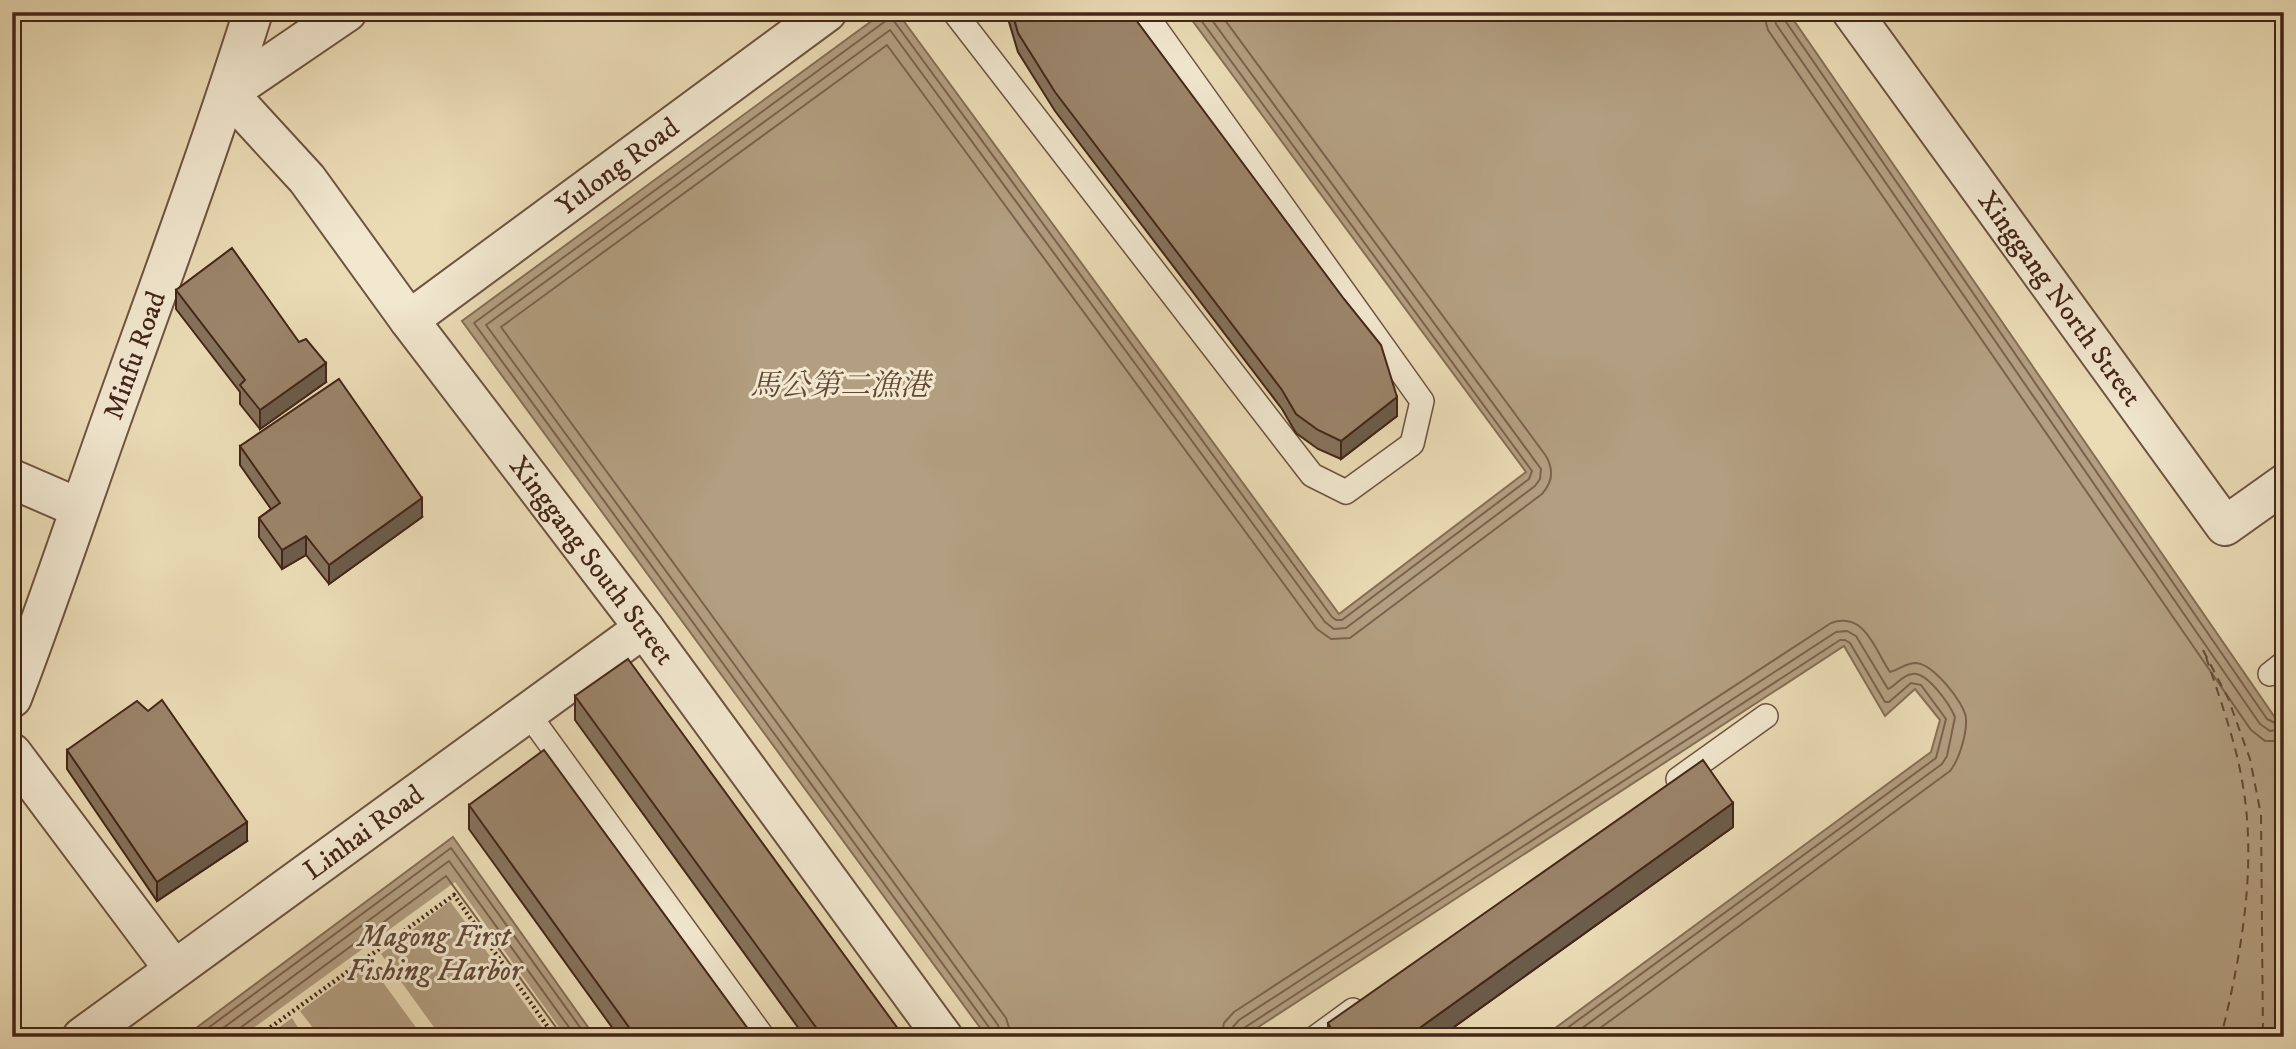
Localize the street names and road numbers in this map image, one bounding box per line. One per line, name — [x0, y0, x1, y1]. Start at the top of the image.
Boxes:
street label: Yulong Road — [549, 110, 686, 223]
street label: Xinggang North Street — [1970, 184, 2150, 413]
street label: Minfu Road — [95, 286, 174, 424]
street label: Xinggang South Street — [502, 449, 683, 672]
street label: Linhai Road — [297, 777, 430, 888]

